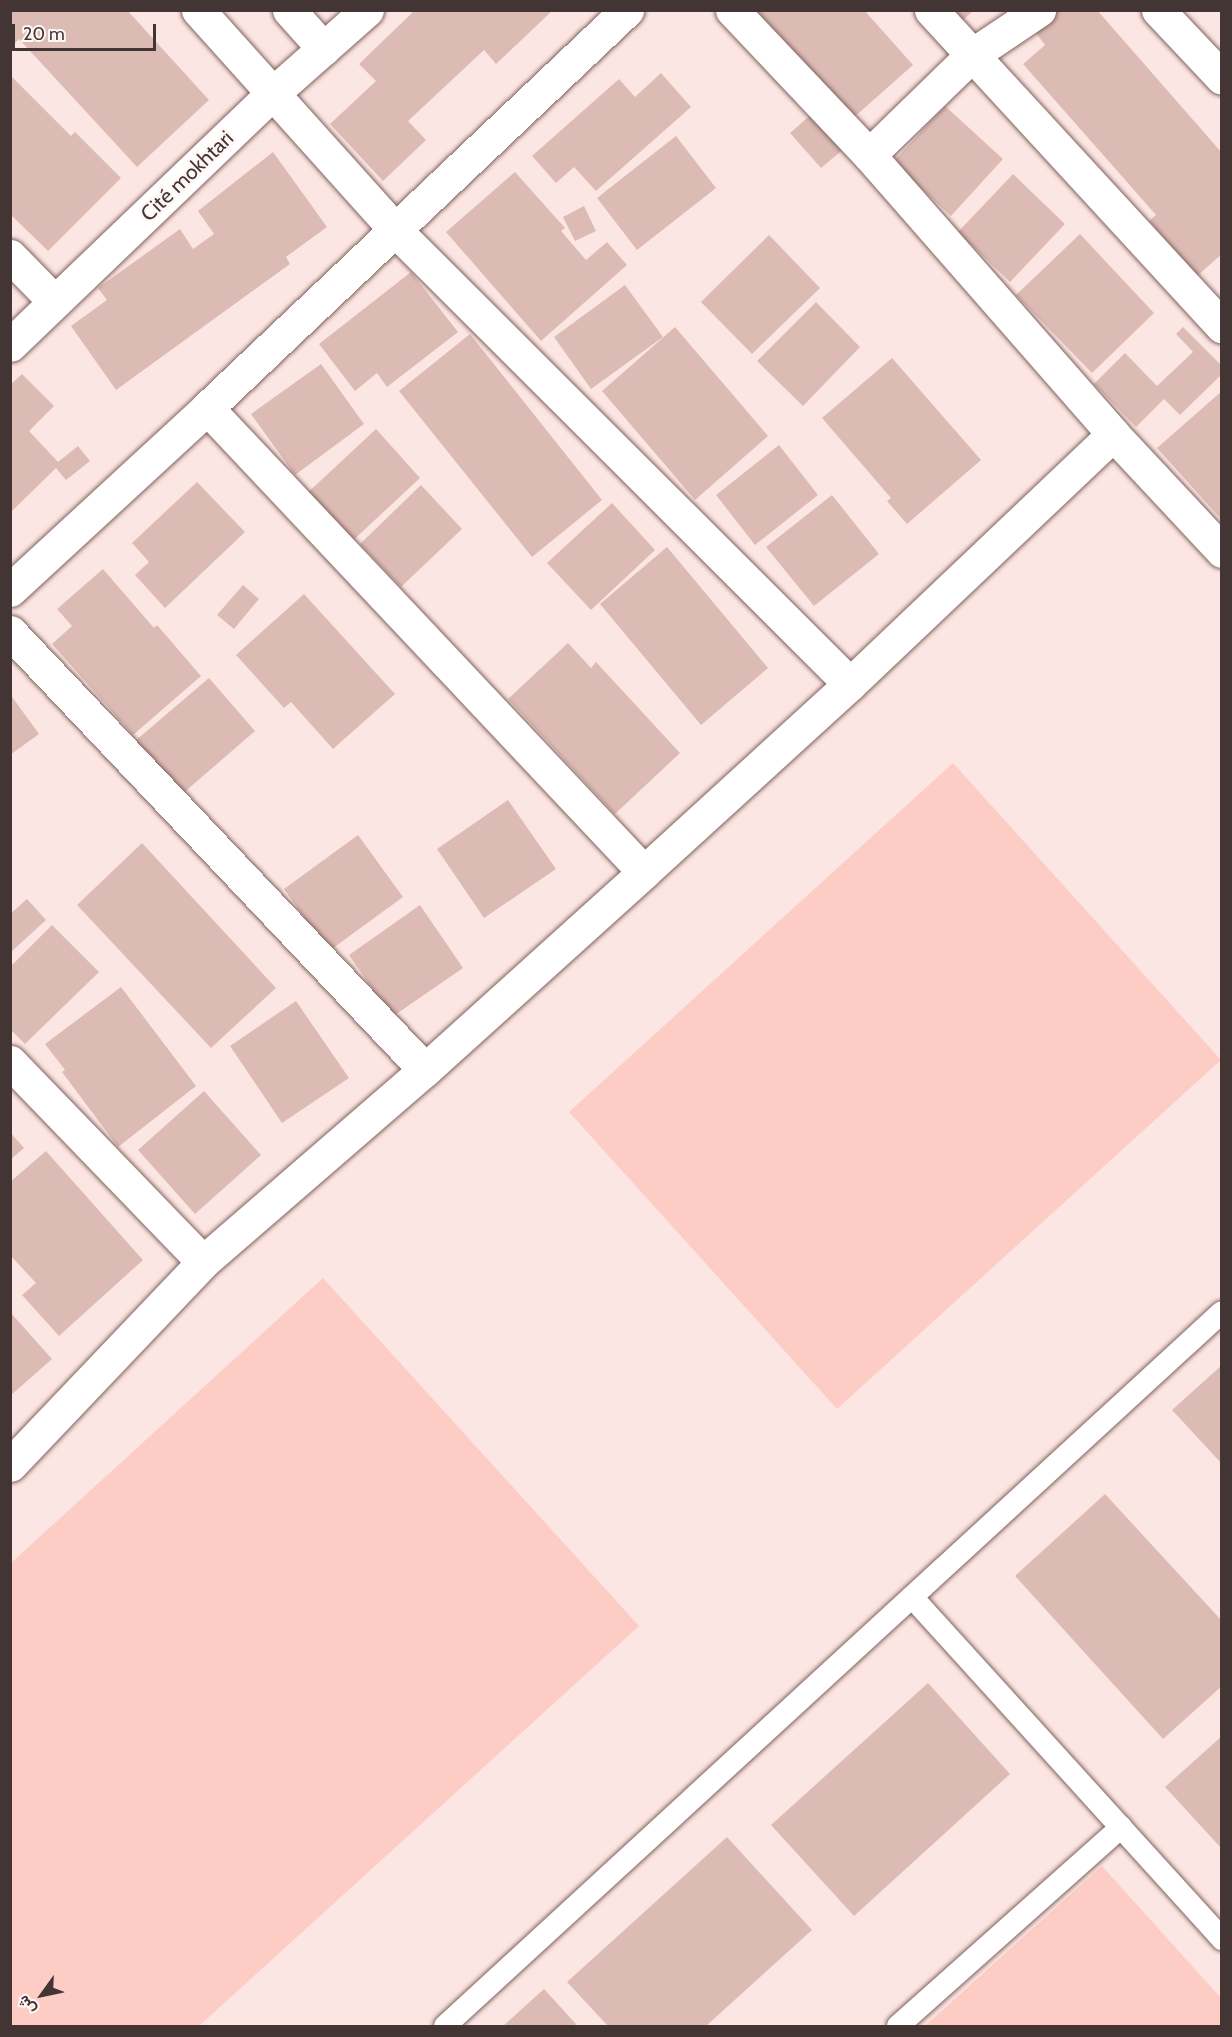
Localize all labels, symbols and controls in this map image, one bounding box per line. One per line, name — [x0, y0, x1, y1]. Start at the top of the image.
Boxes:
scale bar — [15, 12, 159, 50]
text: 20 m — [23, 23, 65, 45]
street label: Cité mokhtari — [135, 125, 239, 227]
north arrow — [12, 1965, 72, 2025]
text: ش — [13, 1992, 40, 2018]

